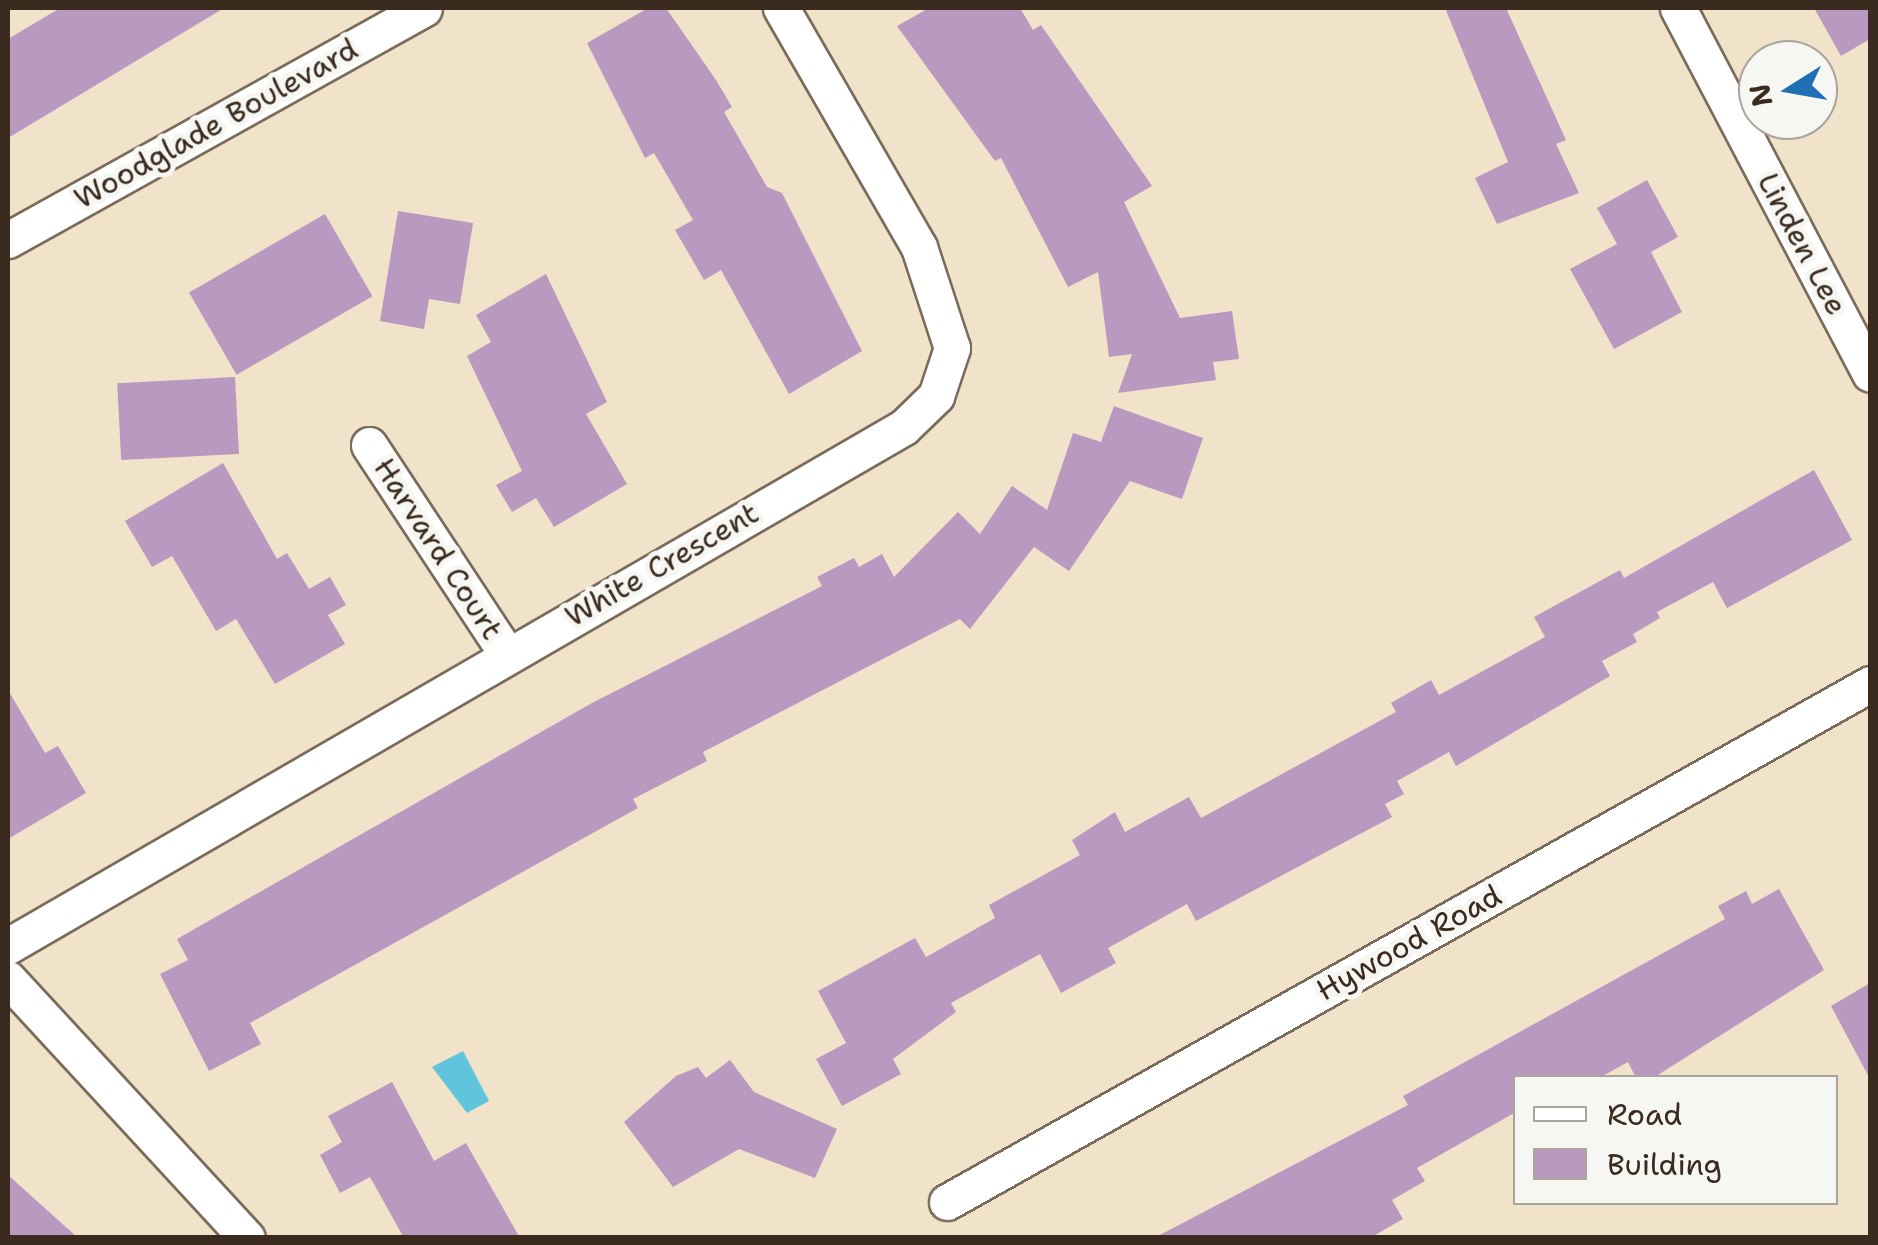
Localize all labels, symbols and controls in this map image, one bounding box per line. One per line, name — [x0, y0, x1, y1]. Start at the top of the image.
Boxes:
street label: Woodglade Boulevard — [68, 31, 364, 217]
north arrow — [1738, 40, 1838, 140]
text: N — [1740, 81, 1781, 110]
street label: Linden Lee — [1750, 167, 1854, 321]
street label: Harvard Court — [366, 451, 510, 647]
street label: White Crescent — [559, 495, 765, 635]
street label: Hywood Road — [1310, 877, 1508, 1009]
legend — [1513, 1075, 1838, 1205]
text: Road — [1607, 1094, 1682, 1135]
text: Building — [1607, 1144, 1722, 1185]

